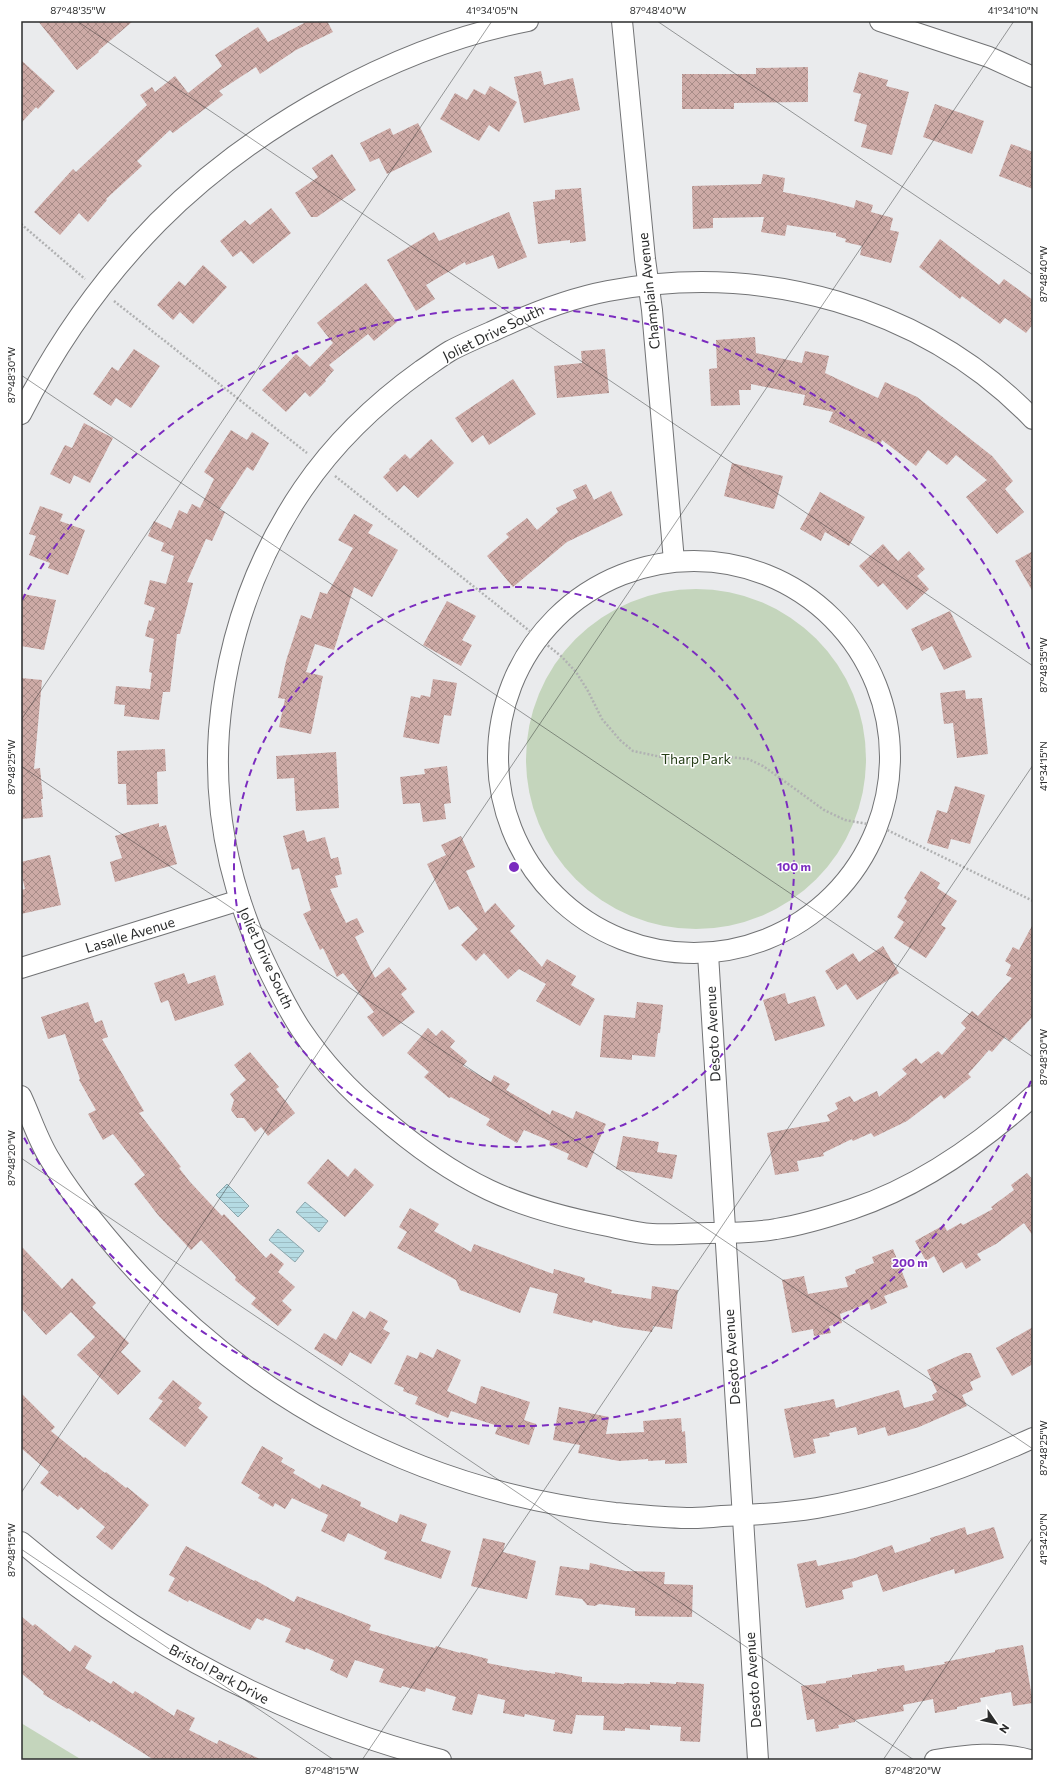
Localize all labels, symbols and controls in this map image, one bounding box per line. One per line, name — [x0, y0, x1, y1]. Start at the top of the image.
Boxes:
text: 87°48'35"W — [50, 4, 106, 16]
text: 41°34'05"N — [466, 4, 518, 16]
text: 87°48'40"W — [630, 4, 686, 16]
text: 41°34'10"N — [988, 4, 1038, 16]
street label: Champlain Avenue — [634, 232, 663, 350]
text: 87°48'40"W — [1037, 246, 1049, 302]
street label: Joliet Drive South — [440, 301, 546, 364]
text: 87°48'30"W — [5, 347, 17, 403]
text: 87°48'35"W — [1037, 637, 1049, 693]
text: 87°48'25"W — [5, 739, 17, 795]
text: 41°34'15"N — [1037, 741, 1049, 791]
park label: Tharp Park — [661, 750, 731, 767]
text: 100 m — [777, 859, 811, 873]
centre of rings — [507, 860, 521, 874]
street label: Joliet Drive South — [236, 904, 297, 1011]
street label: Lasalle Avenue — [83, 913, 177, 956]
street label: Desoto Avenue — [702, 986, 723, 1082]
text: 87°48'30"W — [1037, 1029, 1049, 1085]
text: 87°48'20"W — [5, 1130, 17, 1186]
text: 200 m — [892, 1255, 928, 1269]
street label: Desoto Avenue — [720, 1309, 743, 1405]
text: 87°48'25"W — [1037, 1420, 1049, 1476]
text: 41°34'20"N — [1037, 1513, 1049, 1565]
text: 87°48'15"W — [5, 1523, 17, 1577]
street label: Desoto Avenue — [741, 1632, 764, 1728]
street label: Bristol Park Drive — [166, 1640, 272, 1707]
north arrow — [976, 1703, 1016, 1743]
text: N — [997, 1722, 1012, 1736]
text: 87°48'15"W — [305, 1764, 359, 1776]
text: 87°48'20"W — [885, 1764, 941, 1776]

